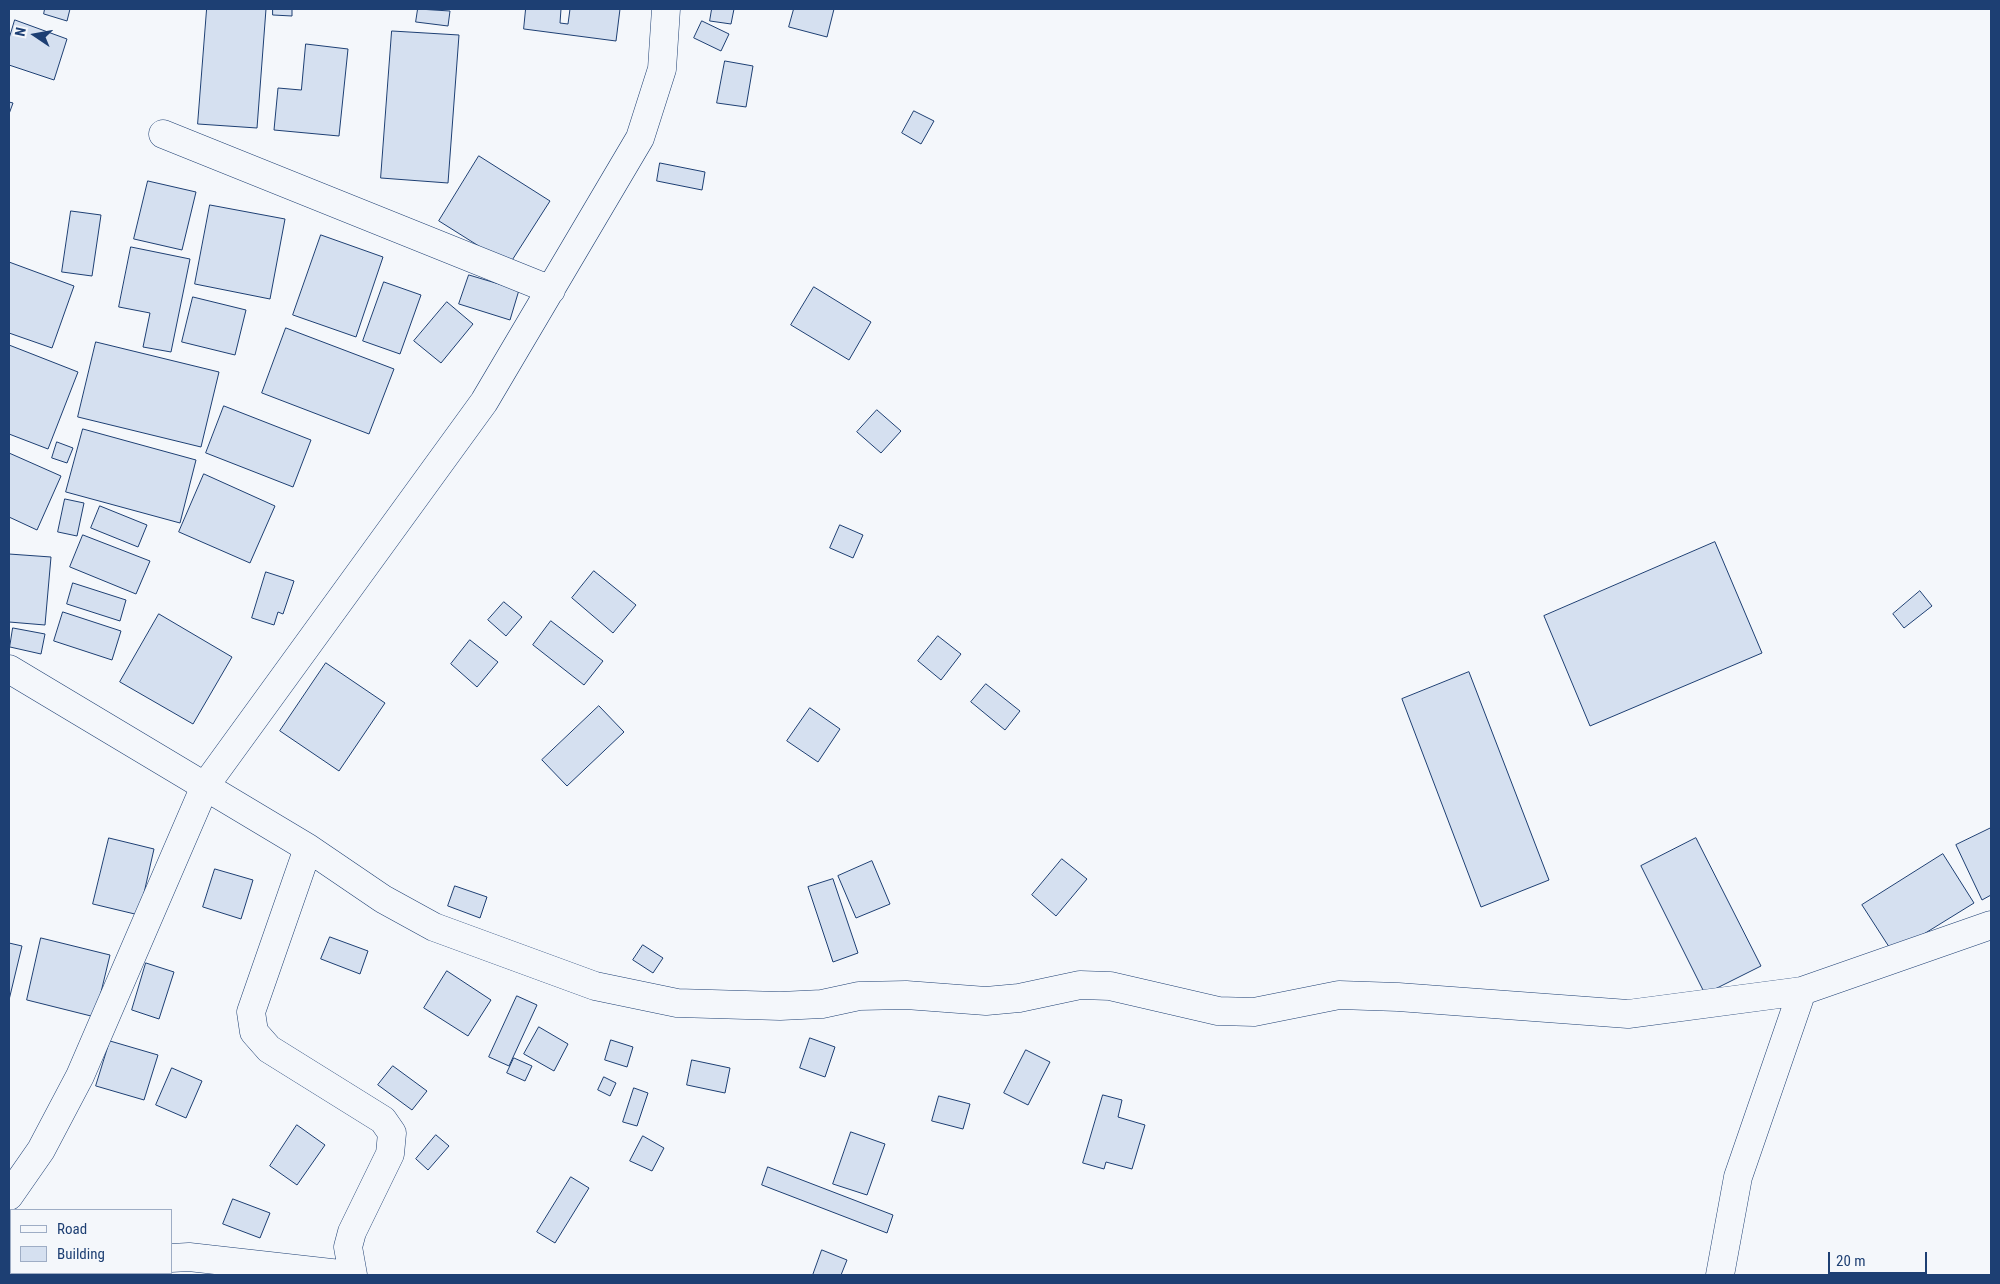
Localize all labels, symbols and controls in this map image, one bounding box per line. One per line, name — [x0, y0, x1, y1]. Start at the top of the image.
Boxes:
north arrow — [10, 10, 60, 60]
text: N — [12, 26, 29, 38]
legend — [10, 1209, 172, 1274]
text: Road — [57, 1220, 87, 1238]
scale bar — [1830, 1242, 1929, 1274]
text: Building — [57, 1245, 105, 1263]
text: 20 m — [1836, 1252, 1866, 1270]

